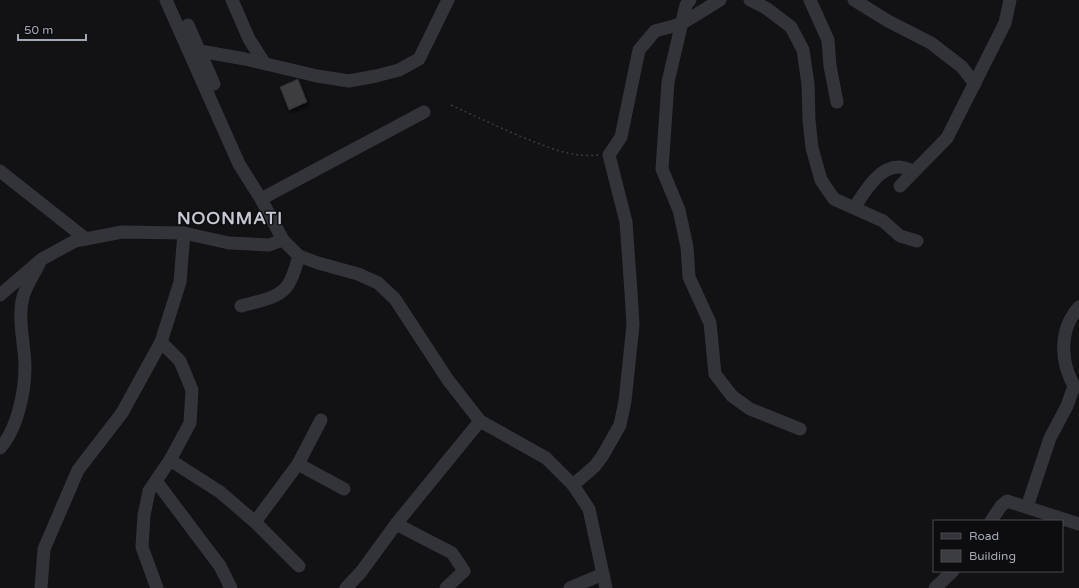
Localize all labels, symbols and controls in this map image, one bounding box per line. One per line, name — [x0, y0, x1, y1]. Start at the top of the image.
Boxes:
scale bar — [18, 16, 86, 42]
text: 50 m — [24, 23, 53, 37]
district label: NOONMATI — [177, 208, 283, 229]
legend — [933, 520, 1063, 572]
text: Road — [969, 529, 999, 543]
text: Building — [969, 549, 1016, 563]

